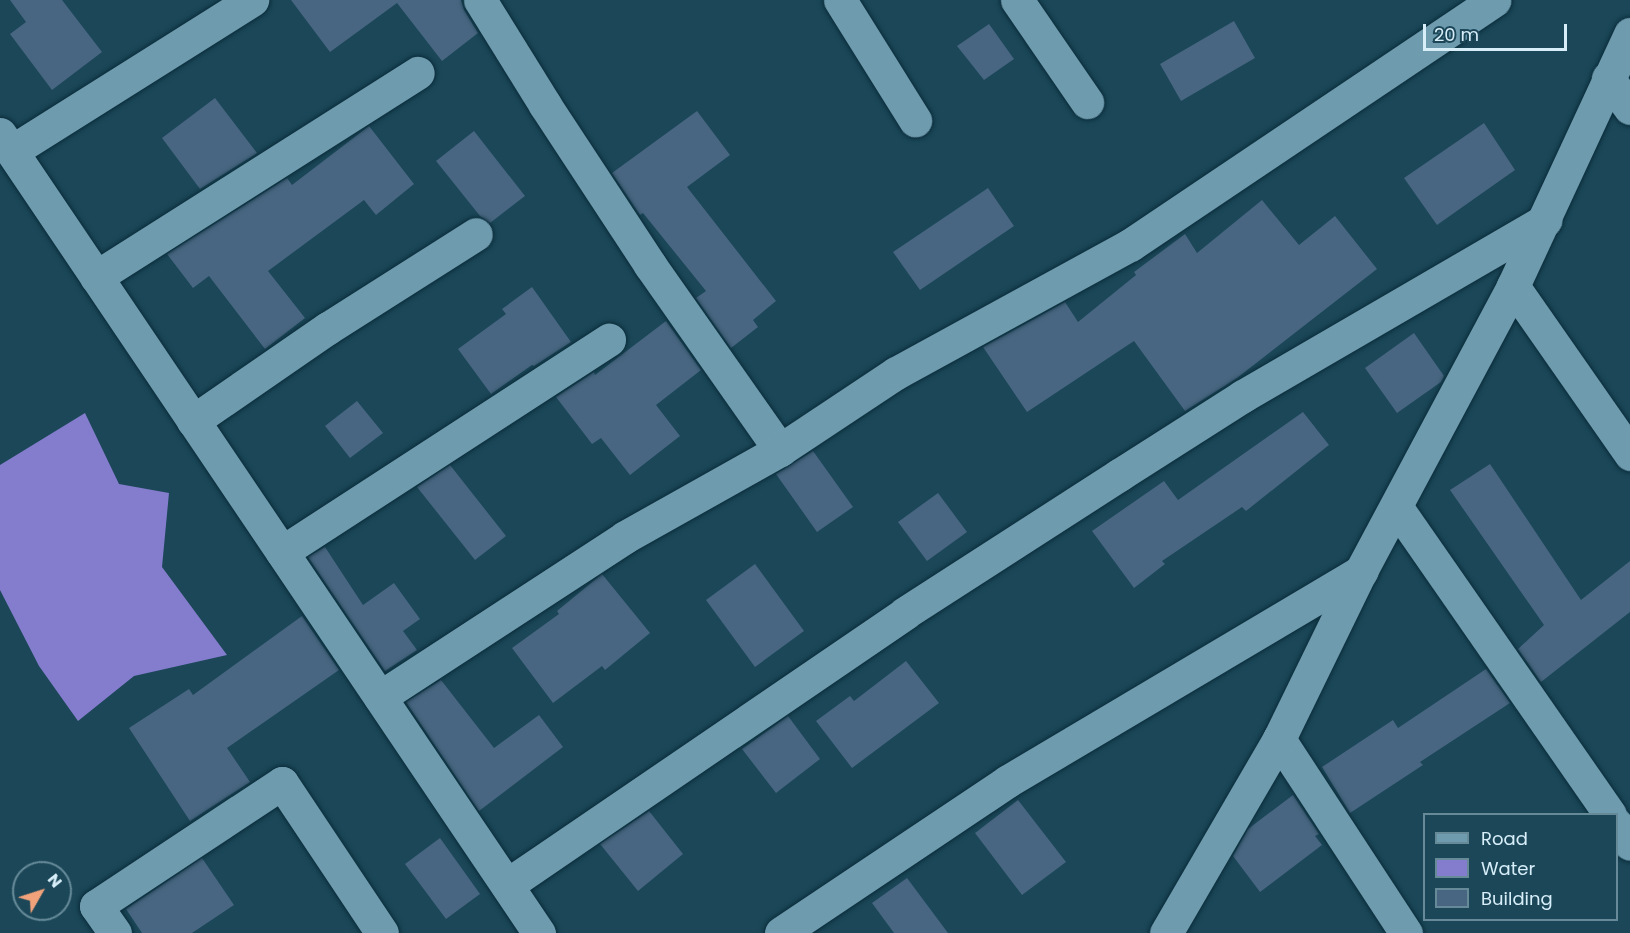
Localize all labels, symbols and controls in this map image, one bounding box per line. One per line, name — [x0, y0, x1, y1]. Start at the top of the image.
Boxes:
scale bar — [1426, 12, 1570, 50]
text: 20 m — [1434, 22, 1479, 47]
legend — [1423, 813, 1618, 921]
text: Road — [1481, 826, 1528, 851]
text: Water — [1481, 856, 1535, 881]
north arrow — [12, 861, 72, 921]
text: N — [42, 869, 68, 893]
text: Building — [1481, 886, 1553, 911]

